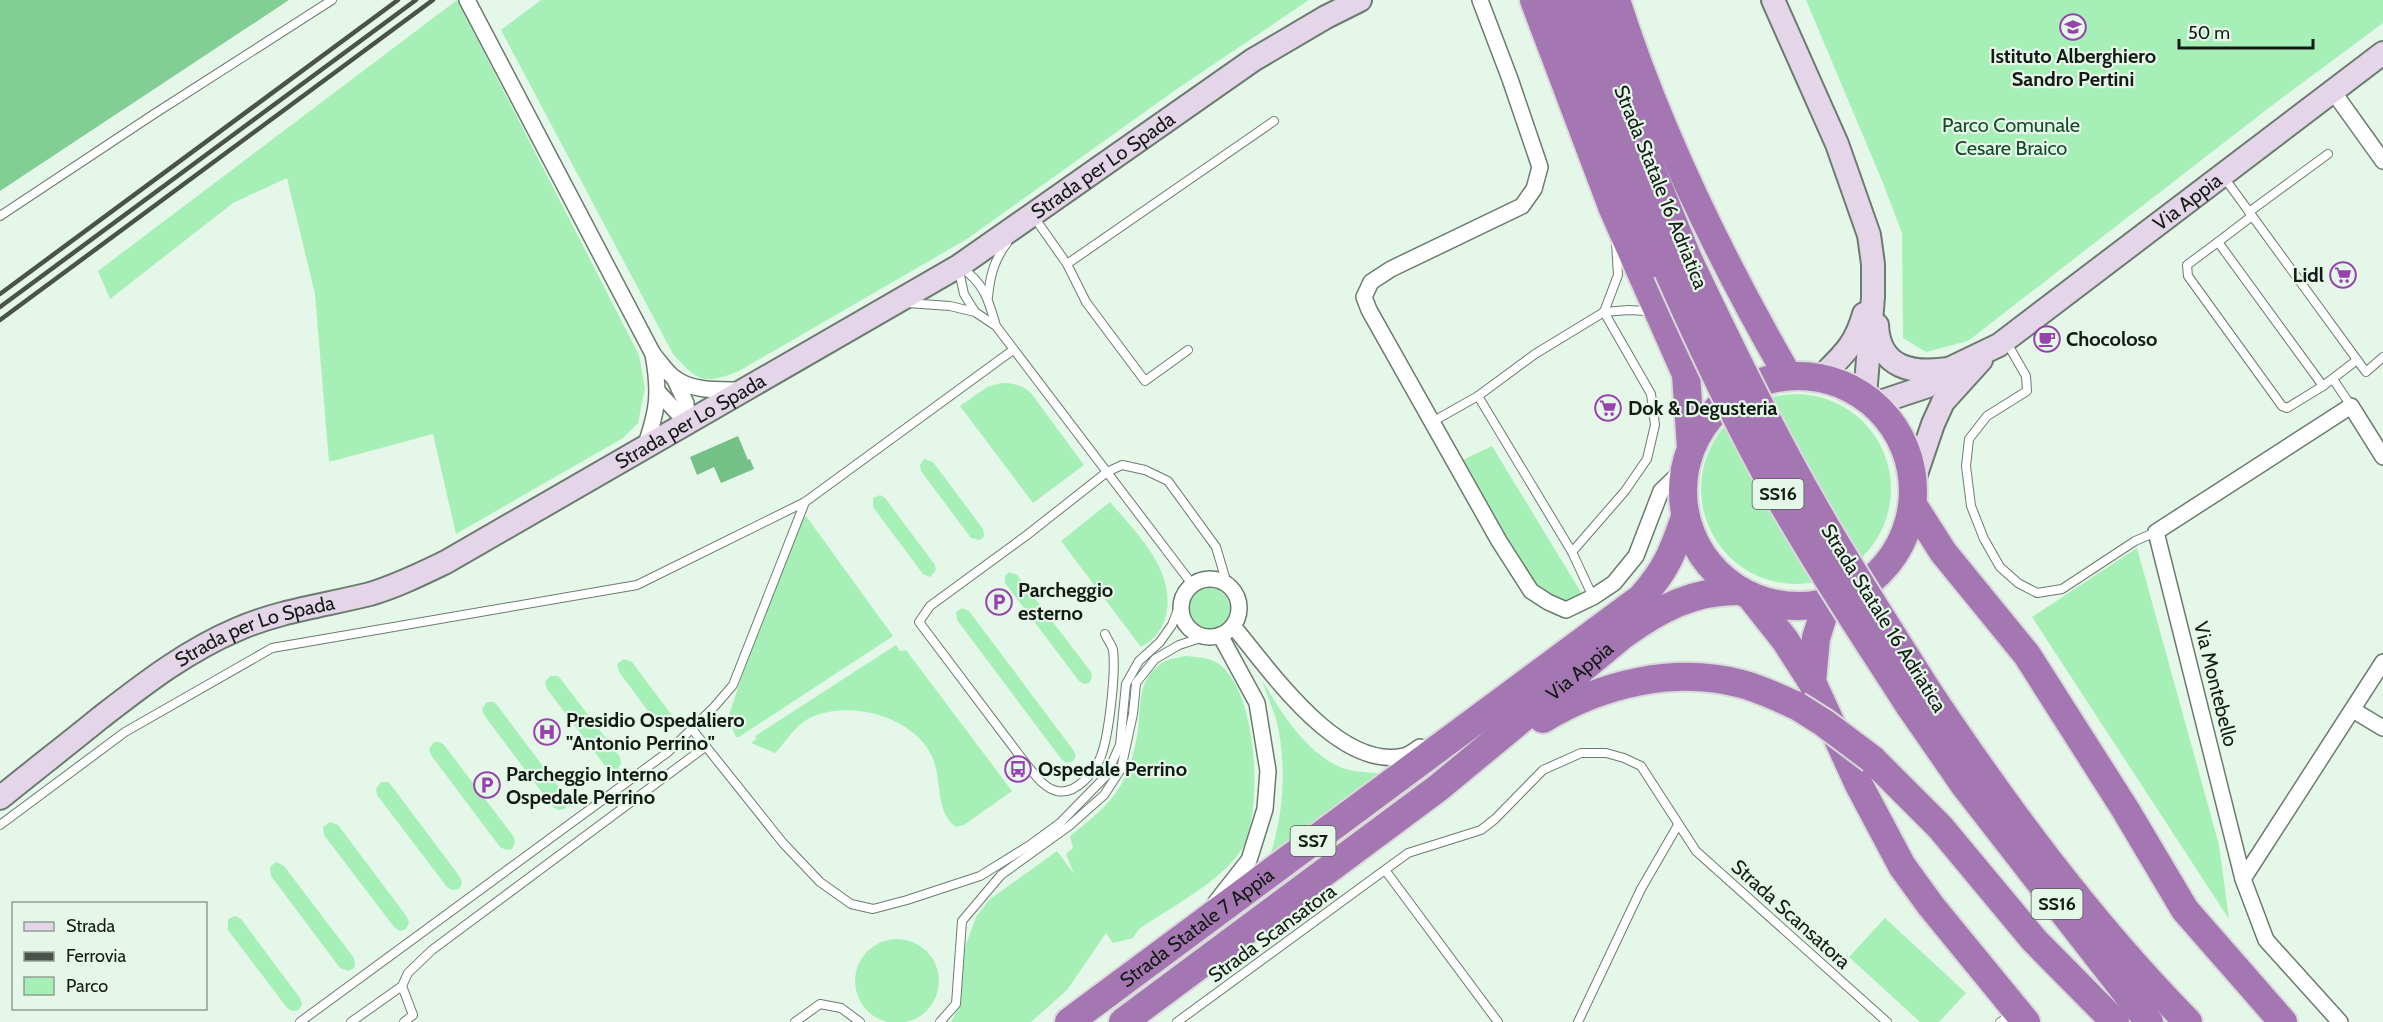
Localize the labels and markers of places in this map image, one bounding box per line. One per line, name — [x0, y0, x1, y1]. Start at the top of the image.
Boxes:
school or university icon: Istituto Alberghiero Sandro Pertini — [2058, 12, 2088, 42]
place label: Istituto Alberghiero Sandro Pertini — [1990, 44, 2156, 91]
supermarket icon: Lidl — [2328, 260, 2358, 290]
place label: Lidl — [2293, 263, 2324, 287]
cafe icon: Chocoloso — [2032, 324, 2062, 354]
place label: Chocoloso — [2066, 327, 2157, 351]
supermarket icon: Dok & Degusteria — [1593, 393, 1623, 423]
place label: Dok & Degusteria — [1628, 396, 1778, 420]
place label: Parcheggio esterno — [1018, 578, 1113, 625]
parking icon: Parcheggio esterno — [984, 587, 1014, 617]
place label: Presidio Ospedaliero "Antonio Perrino" — [566, 708, 745, 755]
hospital icon: Presidio Ospedaliero "Antonio Perrino" — [532, 717, 562, 747]
bus stop icon: Ospedale Perrino — [1003, 754, 1033, 784]
place label: Ospedale Perrino — [1038, 757, 1187, 781]
place label: Parcheggio Interno Ospedale Perrino — [506, 762, 668, 809]
parking icon: Parcheggio Interno Ospedale Perrino — [472, 770, 502, 800]

